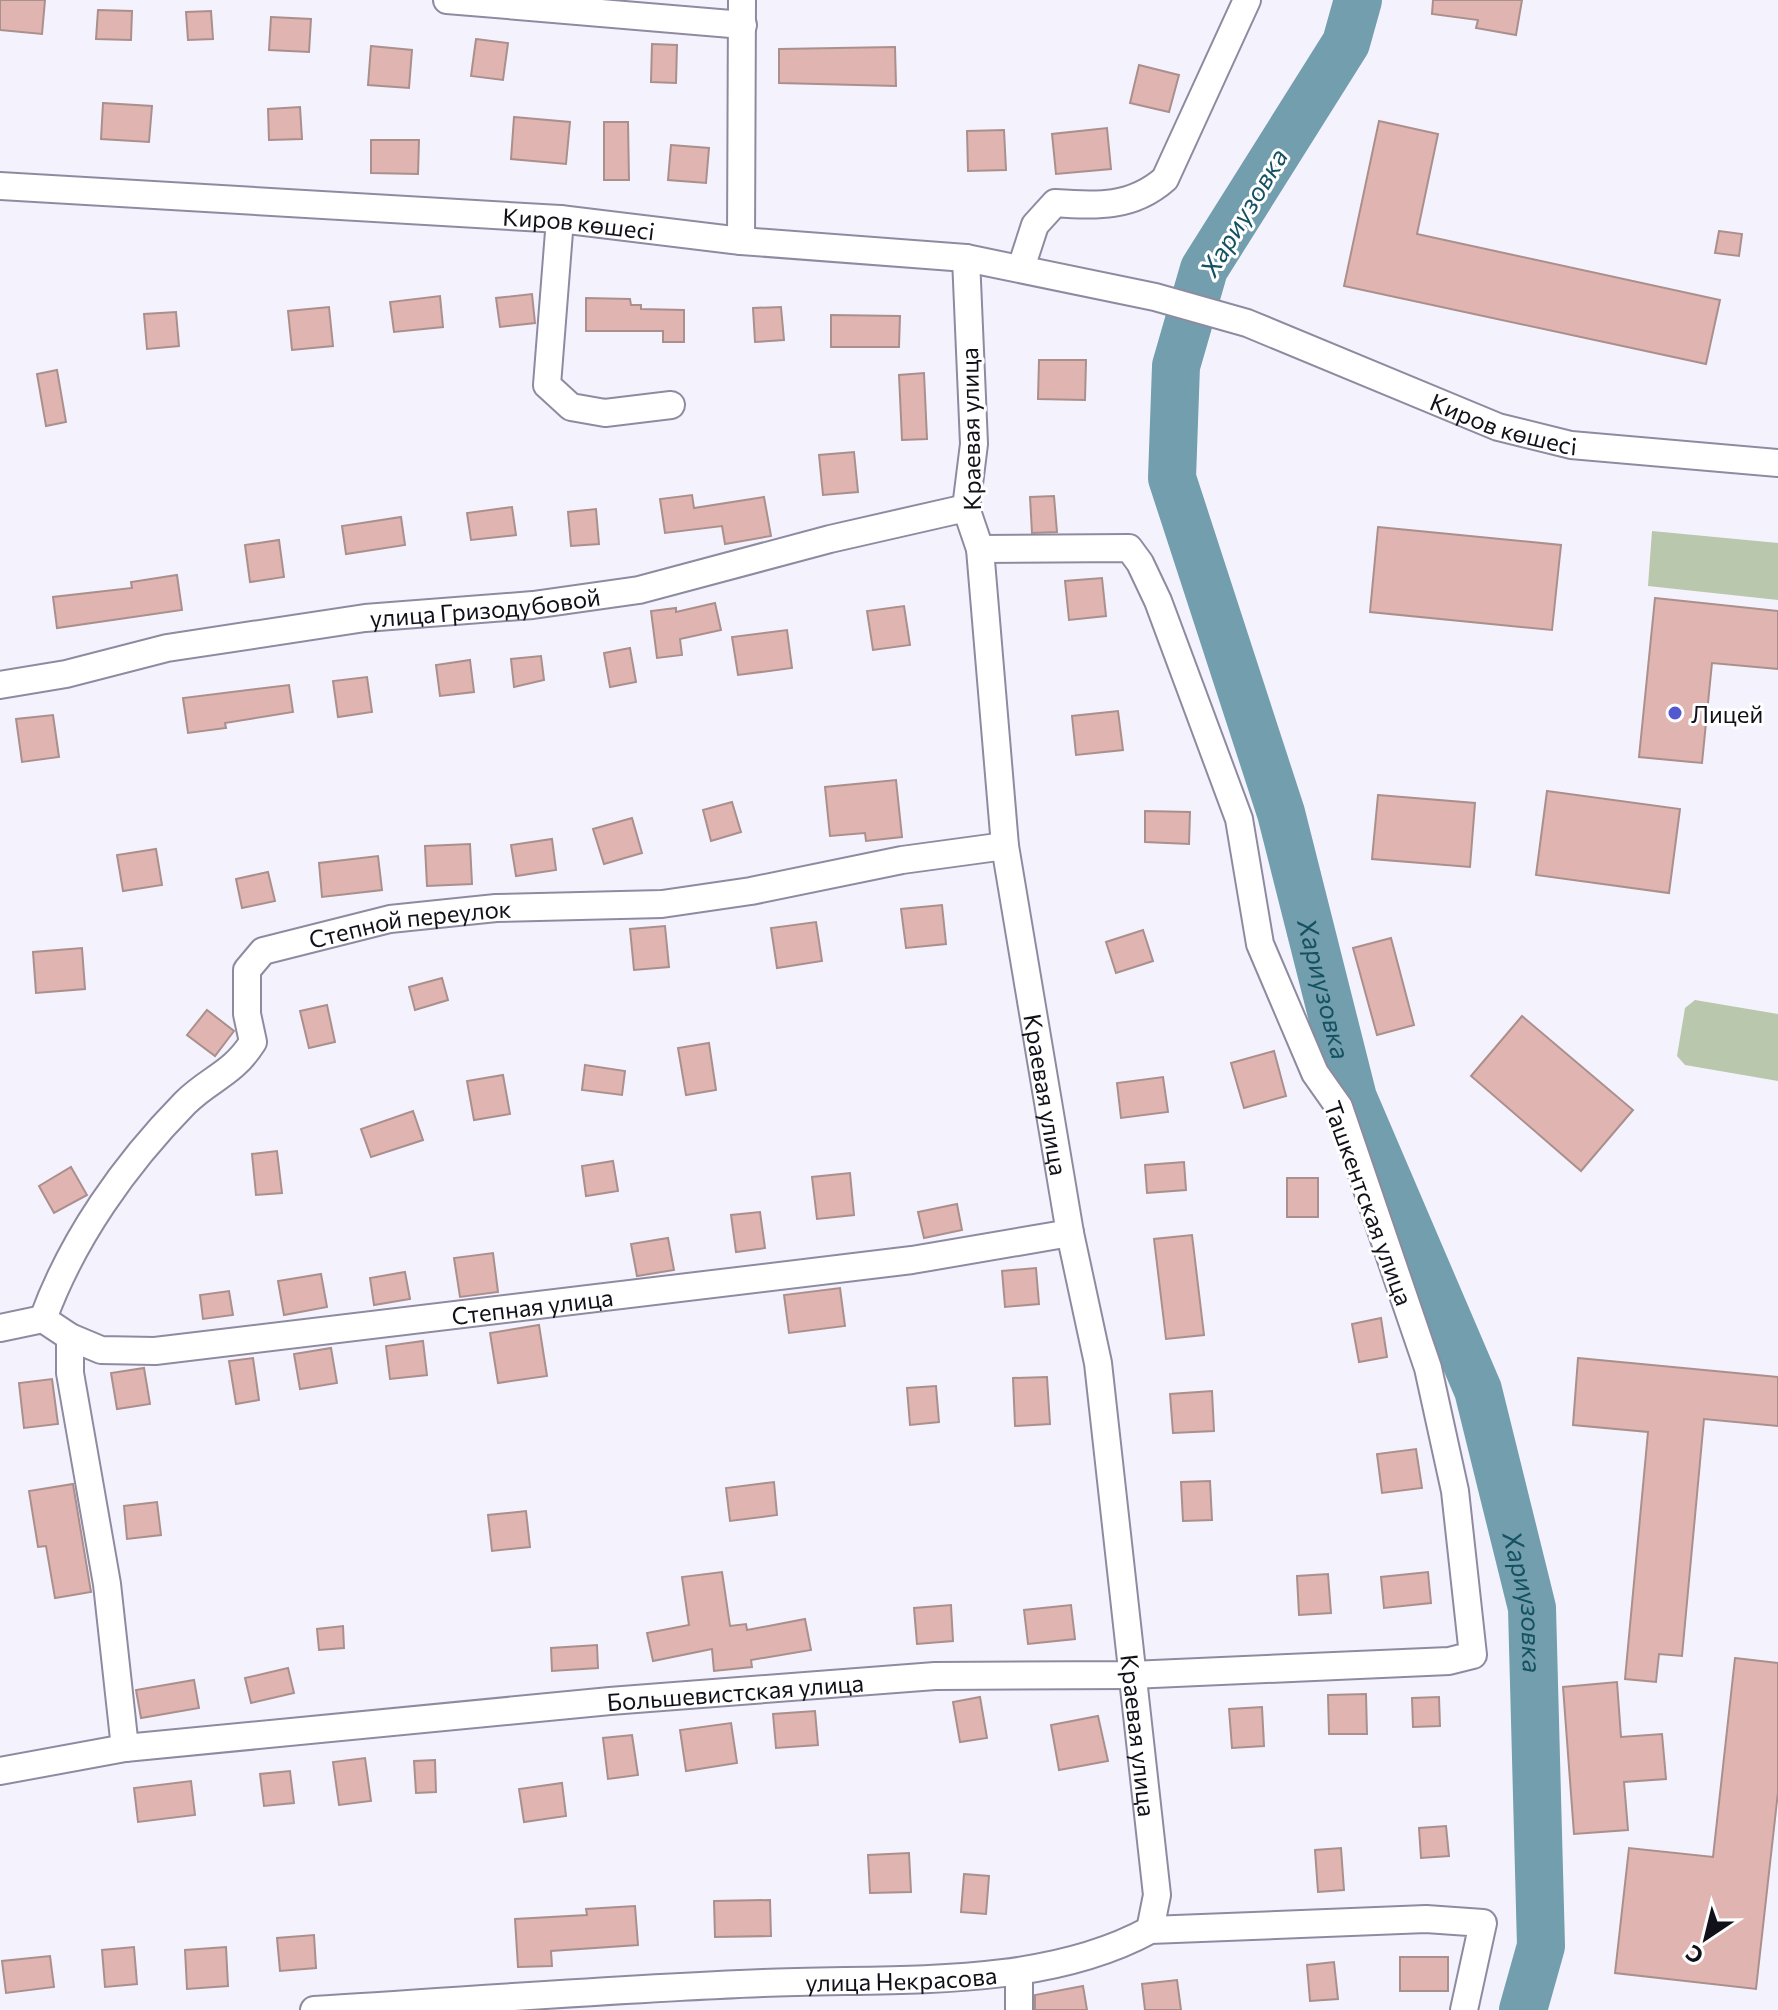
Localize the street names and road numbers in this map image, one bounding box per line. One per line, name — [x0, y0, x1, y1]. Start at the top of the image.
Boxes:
street label: Киров көшесі — [502, 201, 657, 245]
street label: Краевая улица — [954, 347, 986, 511]
street label: Киров көшесі — [1426, 386, 1578, 460]
street label: улица Гризодубовой — [369, 581, 602, 632]
street label: Степной переулок — [305, 893, 512, 953]
street label: Краевая улица — [1019, 1012, 1075, 1177]
street label: Ташкентская улица — [1319, 1097, 1419, 1309]
street label: Степная улица — [450, 1282, 615, 1330]
street label: Краевая улица — [1116, 1652, 1163, 1818]
street label: Большевистская улица — [606, 1667, 865, 1716]
street label: улица Некрасова — [805, 1959, 998, 1996]

